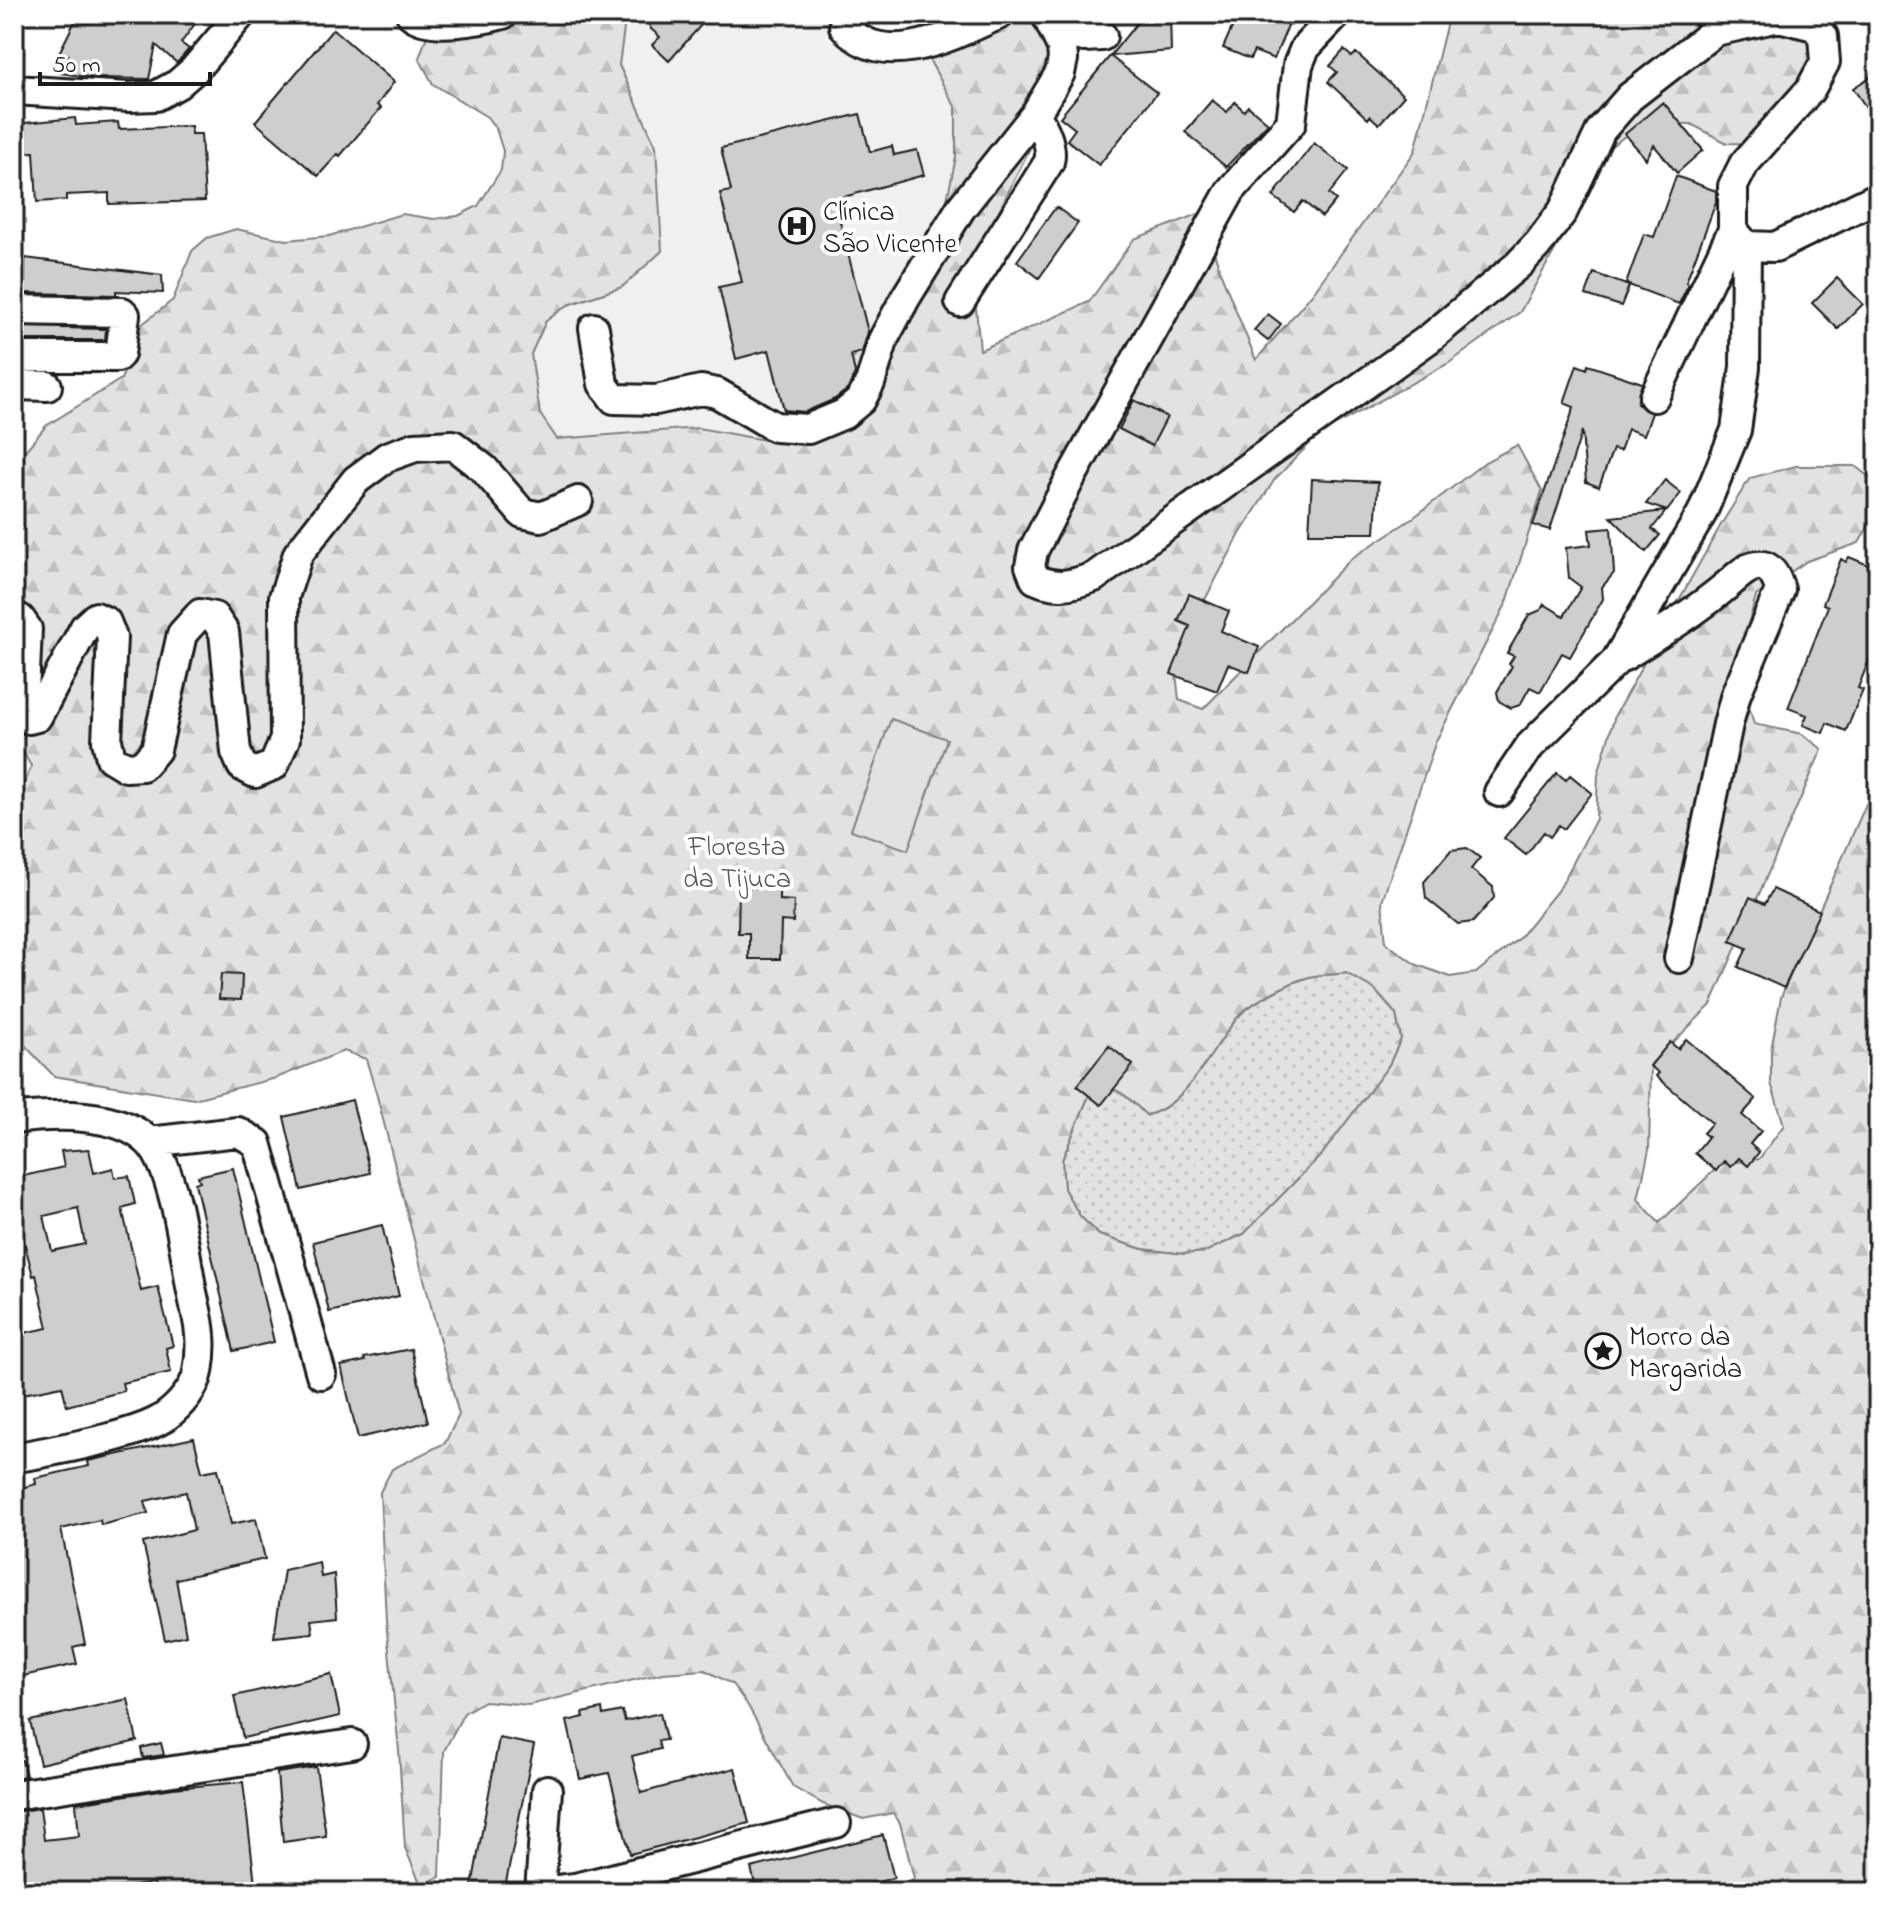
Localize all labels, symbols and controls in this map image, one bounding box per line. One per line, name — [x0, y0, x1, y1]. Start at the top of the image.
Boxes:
scale bar — [40, 36, 210, 86]
text: 50 m — [52, 49, 101, 84]
place label: Clínica São Vicente — [823, 193, 957, 266]
hospital icon: Clínica São Vicente — [778, 207, 816, 245]
park label: Floresta da Tijuca — [683, 828, 791, 901]
place label: Morro da Margarida — [1629, 1318, 1742, 1391]
place icon: Morro da Margarida — [1584, 1332, 1622, 1370]

